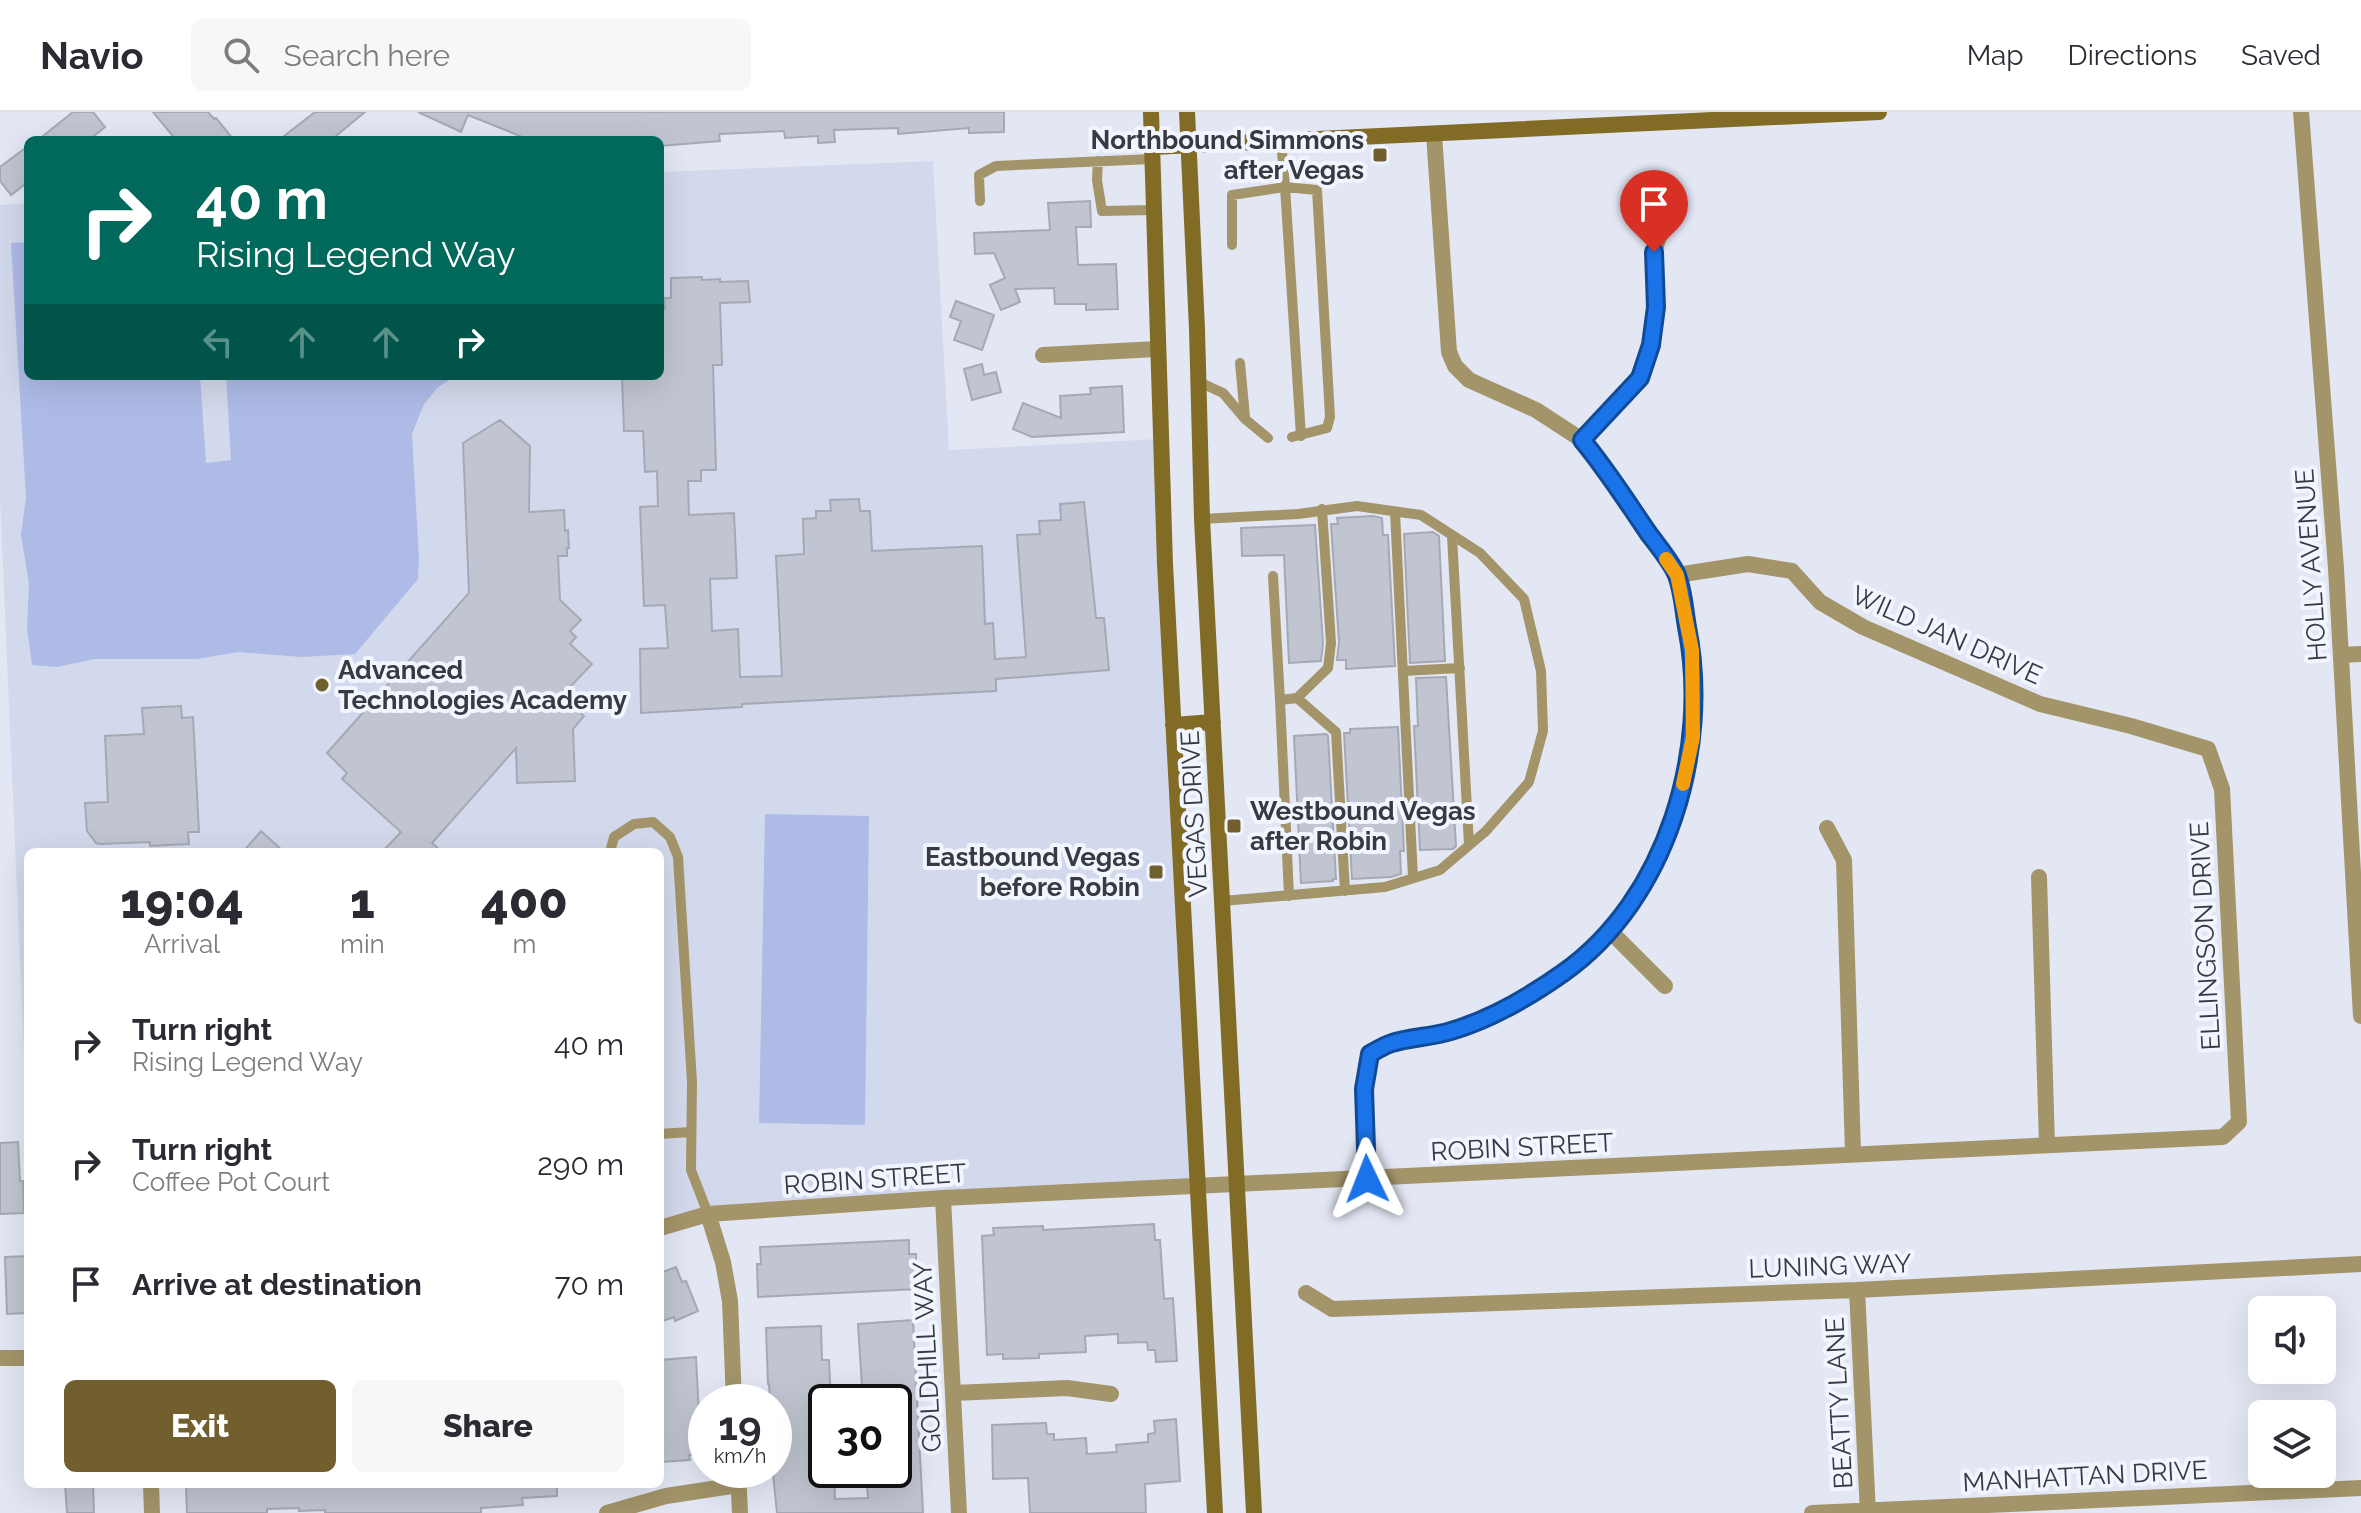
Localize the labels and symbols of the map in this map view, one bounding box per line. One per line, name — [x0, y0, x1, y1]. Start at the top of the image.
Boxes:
place label: Northbound Simmons after Vegas — [1091, 125, 1364, 185]
marker: Northbound Simmons after Vegas — [1371, 146, 1389, 164]
pin — [1620, 170, 1688, 252]
street label: HOLLY AVENUE — [2289, 468, 2333, 662]
street label: WILD JAN DRIVE — [1847, 580, 2047, 690]
place label: Advanced Technologies Academy — [338, 655, 627, 715]
marker: Advanced Technologies Academy — [313, 676, 331, 694]
street label: VEGAS DRIVE — [1175, 730, 1213, 898]
place label: Westbound Vegas after Robin — [1250, 796, 1476, 856]
marker: Westbound Vegas after Robin — [1225, 817, 1243, 835]
street label: ELLINGSON DRIVE — [2184, 821, 2226, 1051]
place label: Eastbound Vegas before Robin — [925, 842, 1140, 902]
marker: Eastbound Vegas before Robin — [1147, 863, 1165, 881]
street label: ROBIN STREET — [1430, 1127, 1614, 1167]
position arrow — [1325, 1137, 1409, 1221]
street label: ROBIN STREET — [783, 1158, 967, 1200]
street label: LUNING WAY — [1748, 1248, 1912, 1284]
street label: GOLDHILL WAY — [907, 1261, 947, 1453]
street label: BEATTY LANE — [1820, 1316, 1858, 1490]
speed limit sign: 30 — [808, 1384, 912, 1488]
street label: MANHATTAN DRIVE — [1962, 1455, 2208, 1497]

